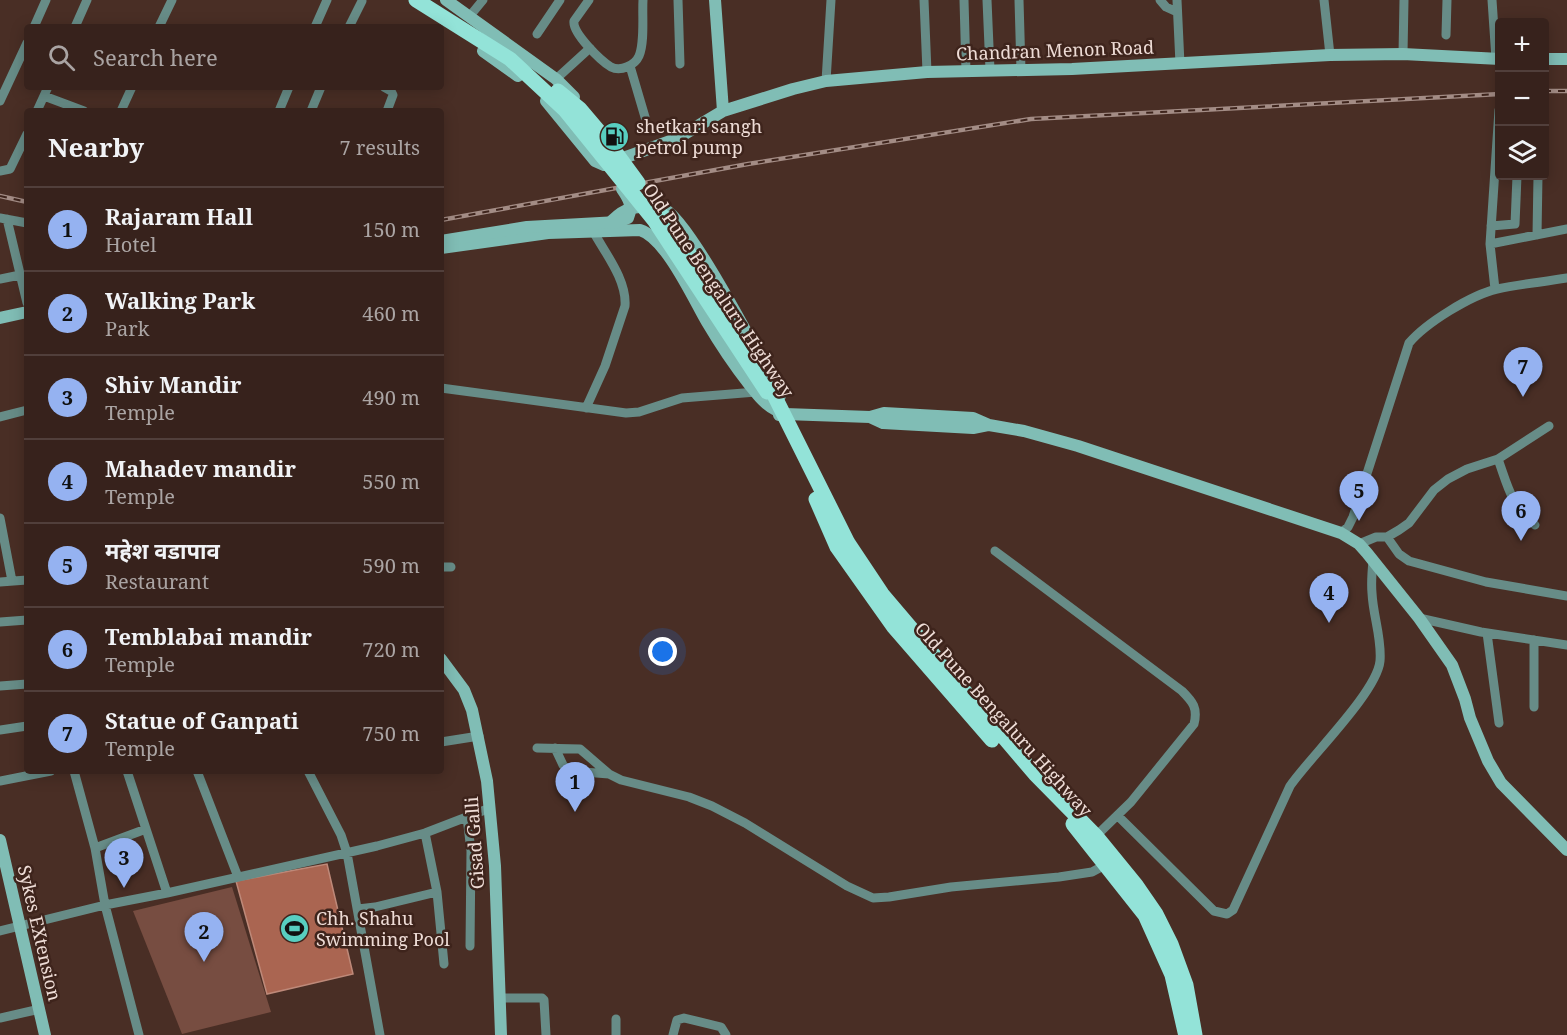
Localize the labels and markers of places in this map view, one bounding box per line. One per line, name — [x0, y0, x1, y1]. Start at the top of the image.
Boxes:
place label: shetkari sangh petrol pump — [636, 114, 762, 159]
fuel station icon: shetkari sangh petrol pump — [599, 120, 631, 152]
pin: 7 — [1504, 348, 1543, 397]
pin: 5 — [1340, 472, 1378, 521]
pin: 6 — [1502, 492, 1540, 541]
pin: 4 — [1310, 574, 1348, 623]
pin: 1 — [556, 762, 594, 812]
pin: 3 — [104, 838, 144, 888]
place label: Chh. Shahu Swimming Pool — [316, 906, 450, 951]
pin: 2 — [184, 912, 224, 962]
sports icon: Chh. Shahu Swimming Pool — [279, 912, 311, 944]

